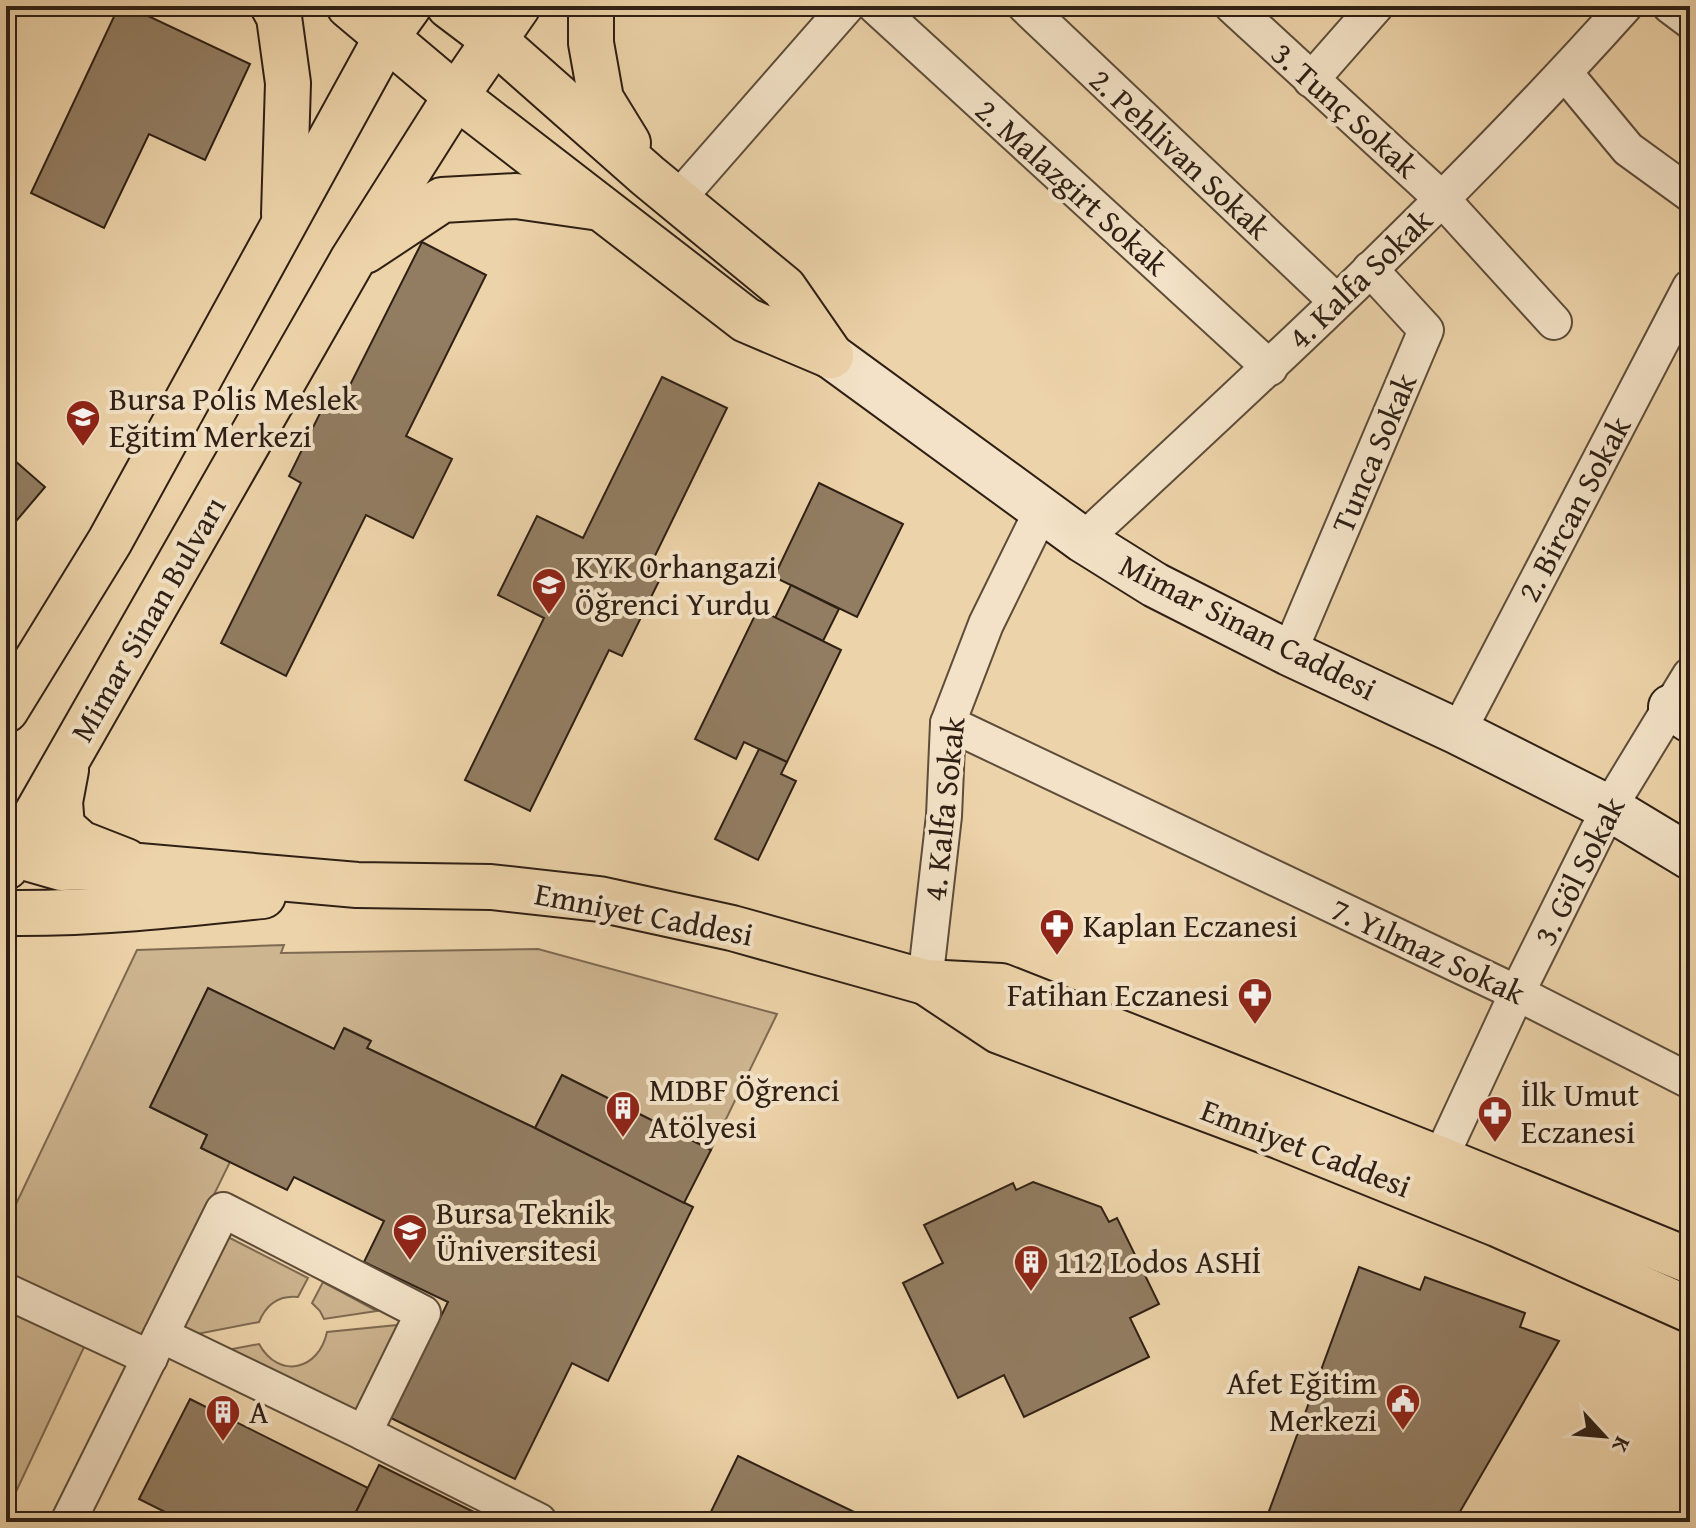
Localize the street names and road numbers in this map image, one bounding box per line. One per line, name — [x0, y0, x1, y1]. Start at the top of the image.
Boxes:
street label: 3. Tunç Sokak — [1261, 31, 1430, 189]
street label: 2. Pehlivan Sokak — [1079, 57, 1282, 251]
street label: 2. Malazgirt Sokak — [965, 87, 1180, 287]
street label: 4. Kalfa Sokak — [1277, 197, 1443, 360]
street label: Tunca Sokak — [1319, 365, 1429, 540]
street label: 2. Bircan Sokak — [1505, 407, 1643, 610]
street label: Mimar Sinan Bulvarı — [58, 487, 237, 750]
street label: Mimar Sinan Caddesi — [1112, 541, 1385, 712]
street label: 4. Kalfa Sokak — [910, 714, 977, 904]
street label: 3. Göl Sokak — [1521, 788, 1636, 953]
street label: Emniyet Caddesi — [531, 869, 757, 958]
street label: 7. Yılmaz Sokak — [1323, 885, 1534, 1016]
street label: Emniyet Caddesi — [1194, 1086, 1418, 1209]

